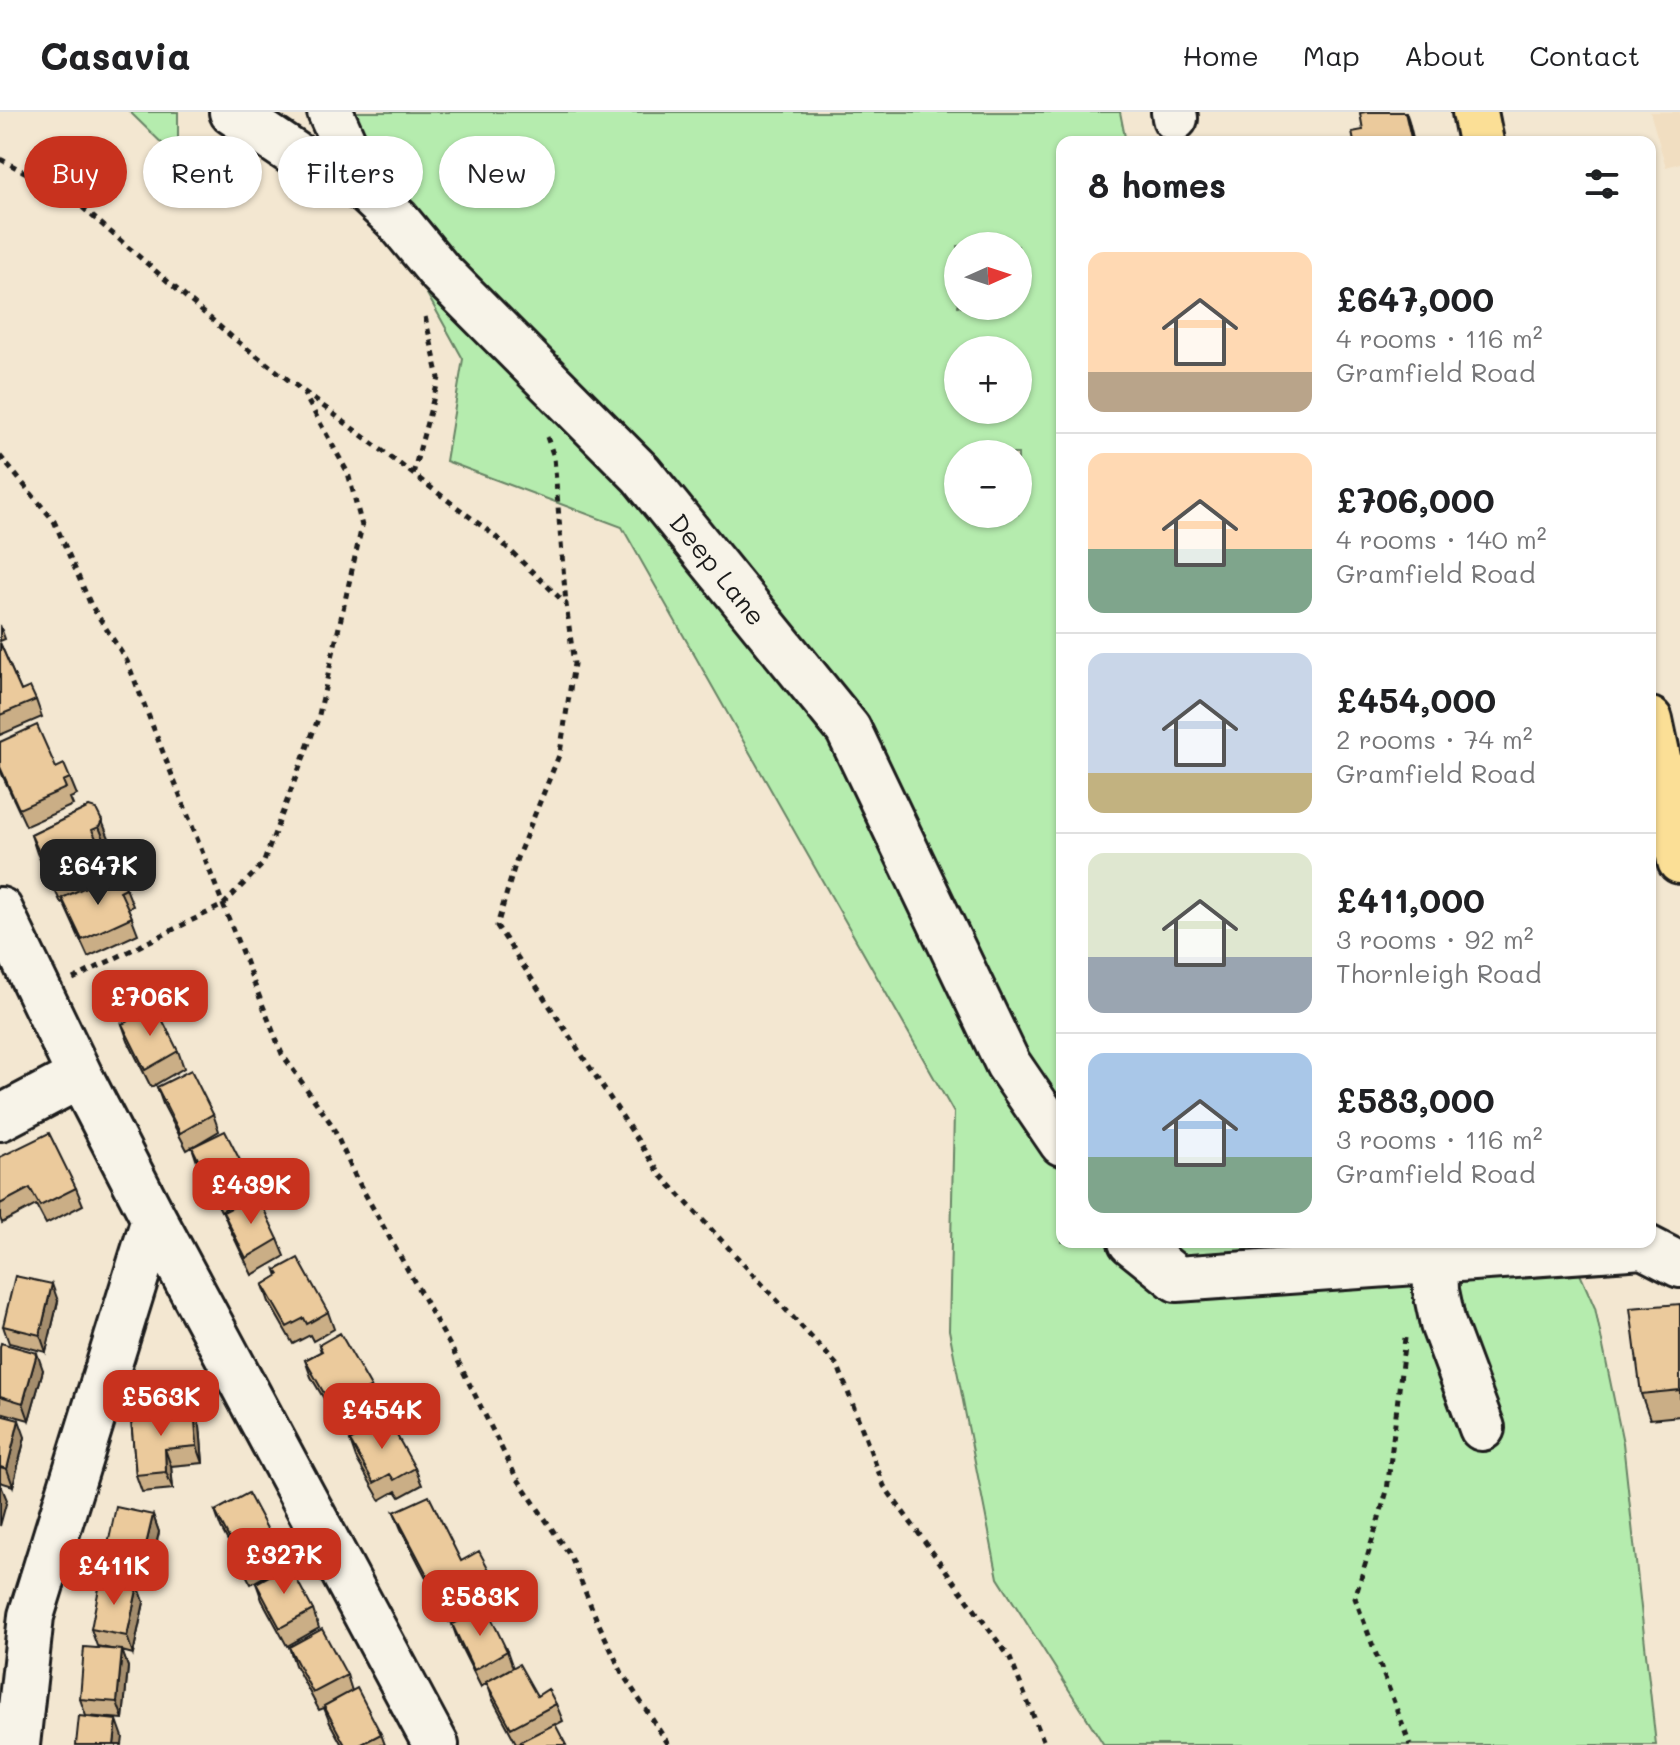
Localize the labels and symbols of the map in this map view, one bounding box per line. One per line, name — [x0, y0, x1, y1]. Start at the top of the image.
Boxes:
north arrow — [944, 232, 1032, 320]
street label: Deep Lane — [662, 506, 774, 632]
pin: £647K — [42, 839, 154, 907]
pin: £706K — [94, 970, 206, 1038]
pin: £439K — [195, 1158, 307, 1226]
pin: £563K — [105, 1370, 217, 1438]
pin: £454K — [326, 1383, 438, 1451]
pin: £327K — [228, 1528, 340, 1596]
pin: £411K — [58, 1539, 170, 1607]
pin: £583K — [424, 1570, 536, 1638]

